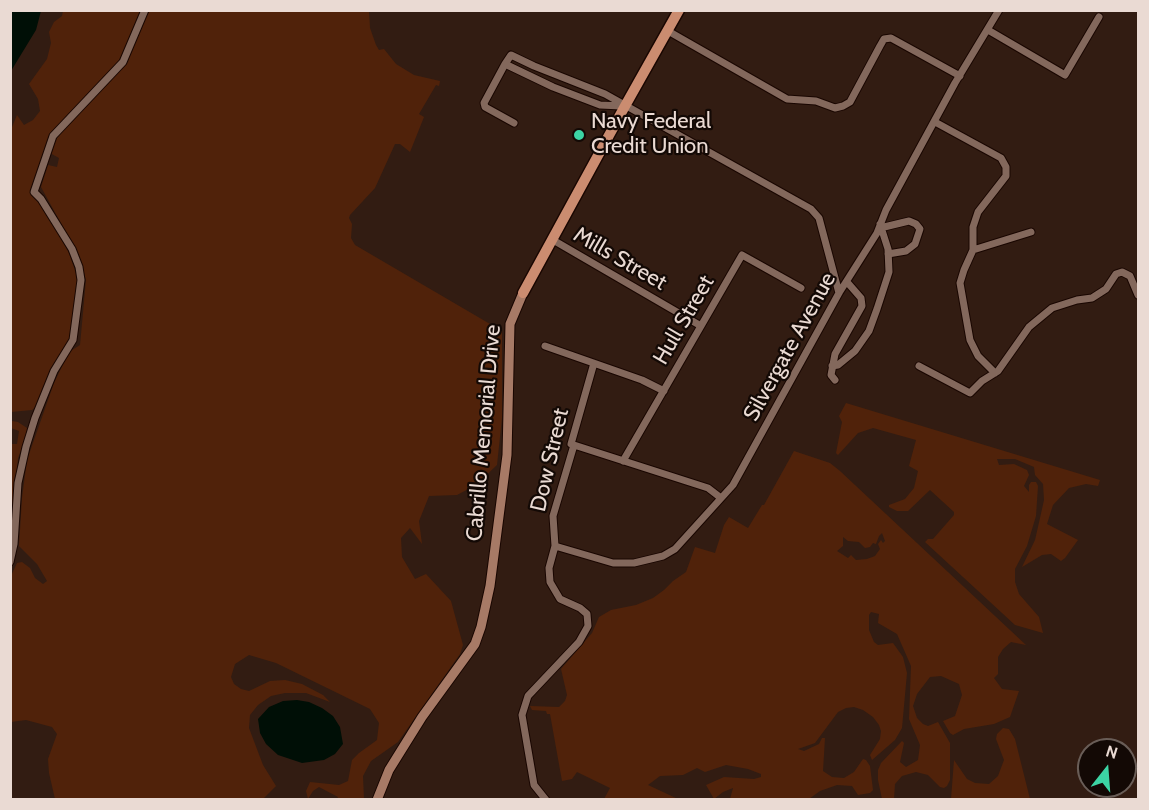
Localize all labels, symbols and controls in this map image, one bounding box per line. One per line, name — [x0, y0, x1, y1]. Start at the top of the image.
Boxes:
place label: Navy Federal Credit Union — [591, 109, 711, 160]
marker: Navy Federal Credit Union — [572, 128, 586, 142]
street label: Mills Street — [569, 222, 671, 296]
street label: Silvergate Avenue — [738, 268, 842, 426]
street label: Hull Street — [648, 271, 720, 369]
street label: Cabrillo Memorial Drive — [461, 324, 507, 542]
street label: Dow Street — [525, 406, 575, 514]
north arrow — [1077, 738, 1137, 798]
text: N — [1104, 741, 1120, 763]

